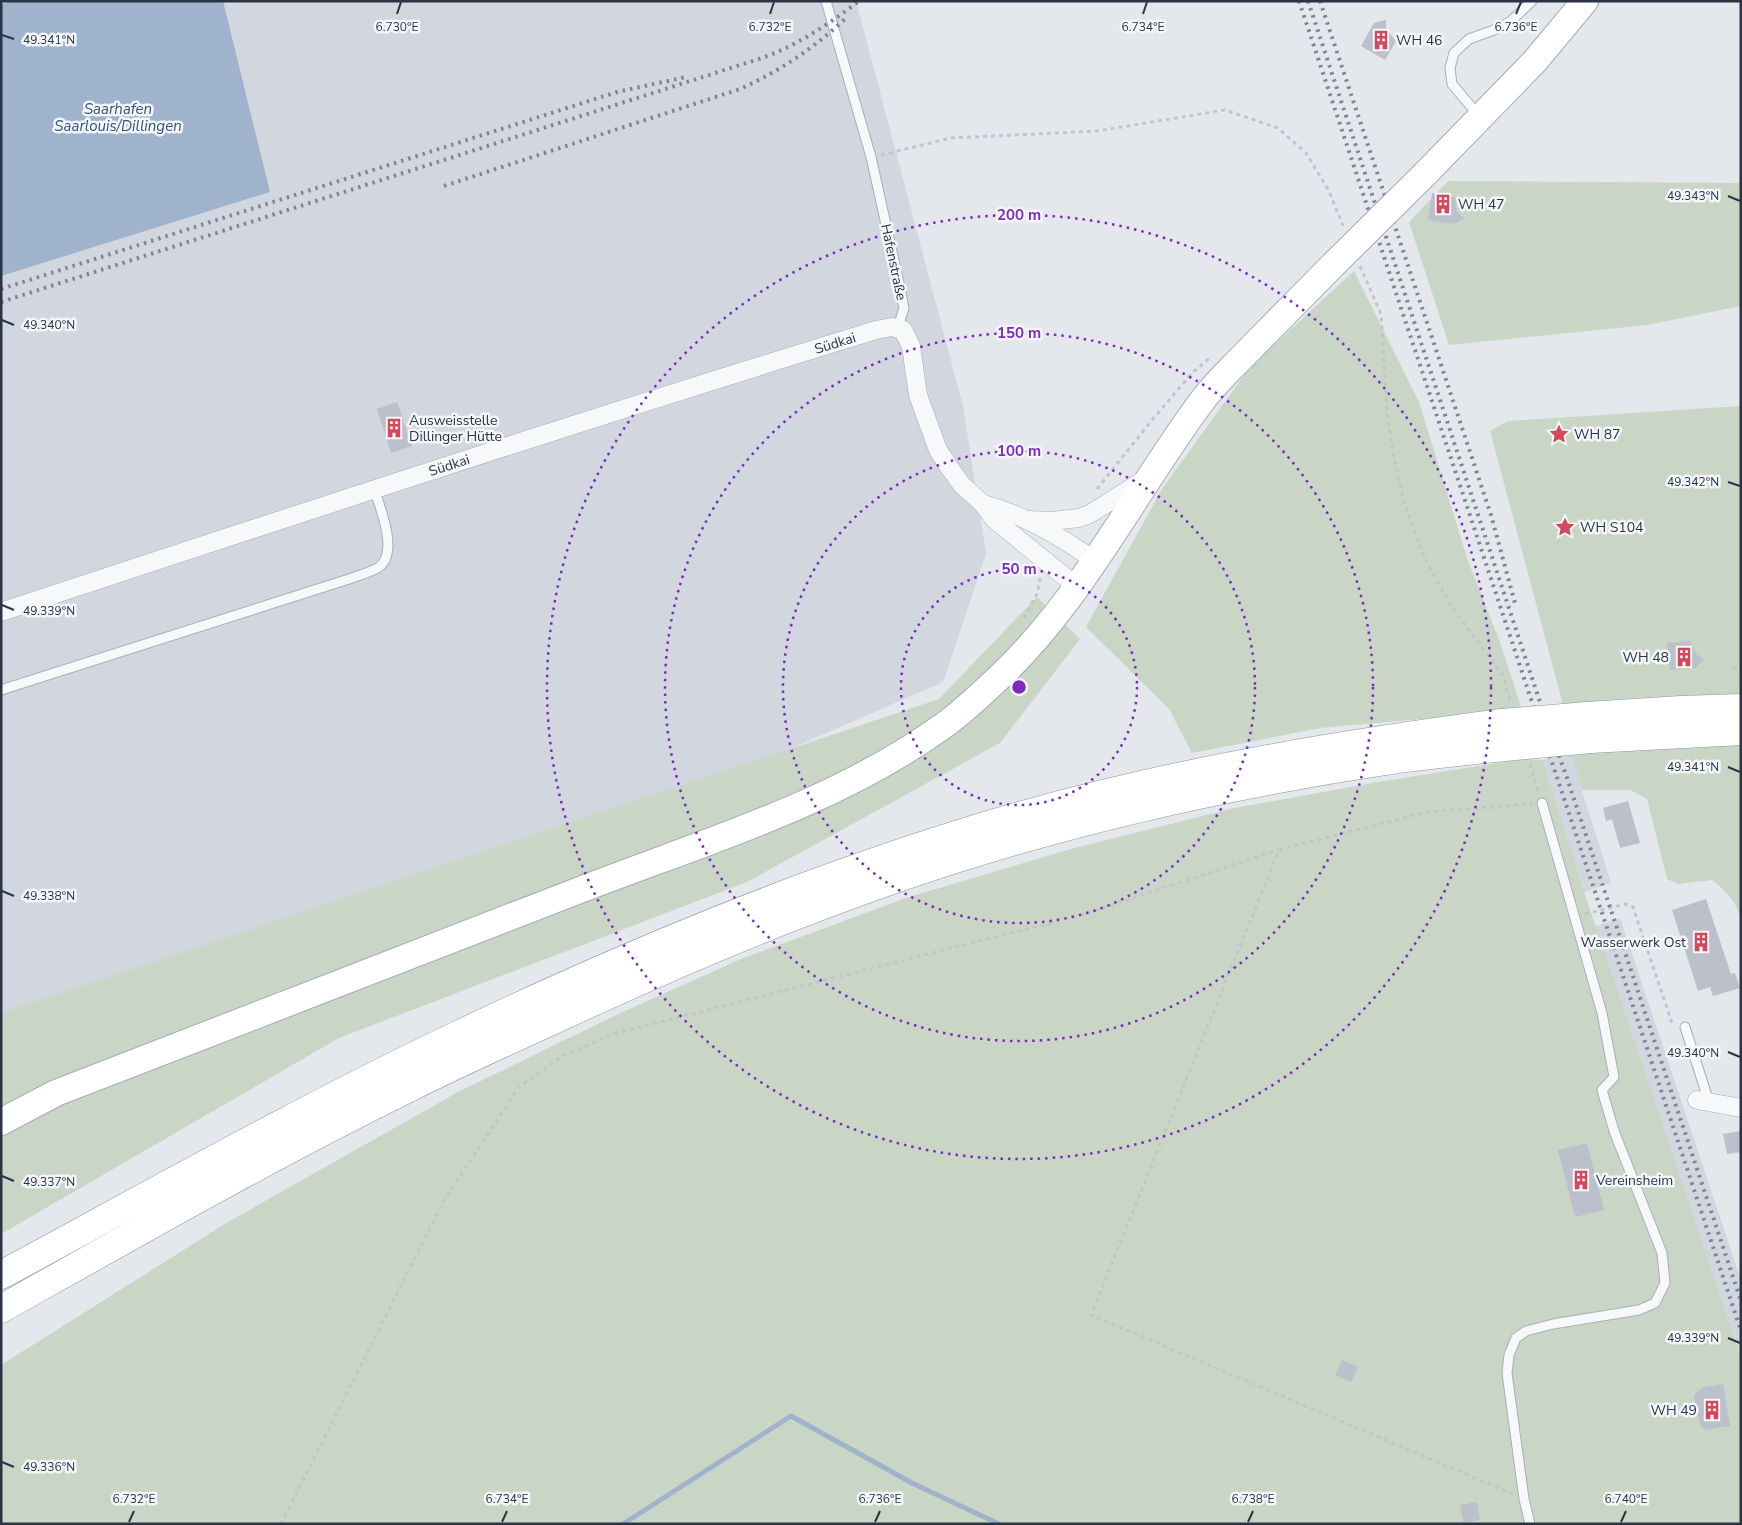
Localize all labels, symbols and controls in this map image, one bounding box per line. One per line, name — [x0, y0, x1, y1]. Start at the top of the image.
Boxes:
text: 6.730°E — [376, 19, 418, 35]
text: 6.732°E — [749, 19, 791, 35]
text: 6.734°E — [1122, 19, 1164, 35]
text: 6.736°E — [1495, 19, 1537, 35]
building icon: WH 46 — [1370, 29, 1392, 51]
place label: WH 46 — [1396, 31, 1442, 50]
text: 49.341°N — [23, 32, 75, 48]
water label: Saarhafen Saarlouis/Dillingen — [54, 99, 182, 136]
text: 49.343°N — [1667, 188, 1719, 204]
building icon: WH 47 — [1432, 193, 1454, 215]
place label: WH 47 — [1458, 195, 1504, 214]
text: 200 m — [997, 205, 1041, 225]
street label: Hafenstraße — [876, 222, 911, 302]
text: 49.340°N — [23, 317, 75, 333]
text: 150 m — [997, 323, 1041, 343]
street label: Südkai — [812, 328, 858, 359]
place label: Ausweisstelle Dillinger Hütte — [409, 411, 502, 446]
building icon: Ausweisstelle Dillinger Hütte — [383, 417, 405, 439]
place icon: WH 87 — [1548, 423, 1570, 445]
place label: WH 87 — [1574, 425, 1620, 444]
text: 100 m — [997, 441, 1041, 461]
street label: Südkai — [426, 450, 472, 481]
text: 49.342°N — [1667, 474, 1719, 490]
place icon: WH S104 — [1554, 516, 1576, 538]
place label: WH S104 — [1580, 518, 1643, 537]
text: 50 m — [1001, 559, 1037, 579]
text: 49.339°N — [23, 603, 75, 619]
building icon: WH 48 — [1673, 646, 1695, 668]
place label: WH 48 — [1623, 648, 1669, 667]
centre of rings — [1010, 678, 1028, 696]
text: 49.341°N — [1667, 759, 1719, 775]
text: 49.338°N — [23, 888, 75, 904]
building icon: Wasserwerk Ost — [1690, 931, 1712, 953]
place label: Wasserwerk Ost — [1581, 933, 1686, 952]
text: 49.340°N — [1667, 1045, 1719, 1061]
building icon: Vereinsheim — [1570, 1169, 1592, 1191]
place label: Vereinsheim — [1595, 1171, 1673, 1190]
text: 49.337°N — [23, 1174, 75, 1190]
text: 49.339°N — [1667, 1330, 1719, 1346]
building icon: WH 49 — [1701, 1399, 1723, 1421]
place label: WH 49 — [1651, 1401, 1697, 1420]
text: 49.336°N — [23, 1459, 75, 1475]
text: 6.732°E — [113, 1491, 155, 1507]
text: 6.734°E — [486, 1491, 528, 1507]
text: 6.736°E — [859, 1491, 901, 1507]
text: 6.738°E — [1232, 1491, 1274, 1507]
text: 6.740°E — [1605, 1491, 1647, 1507]

